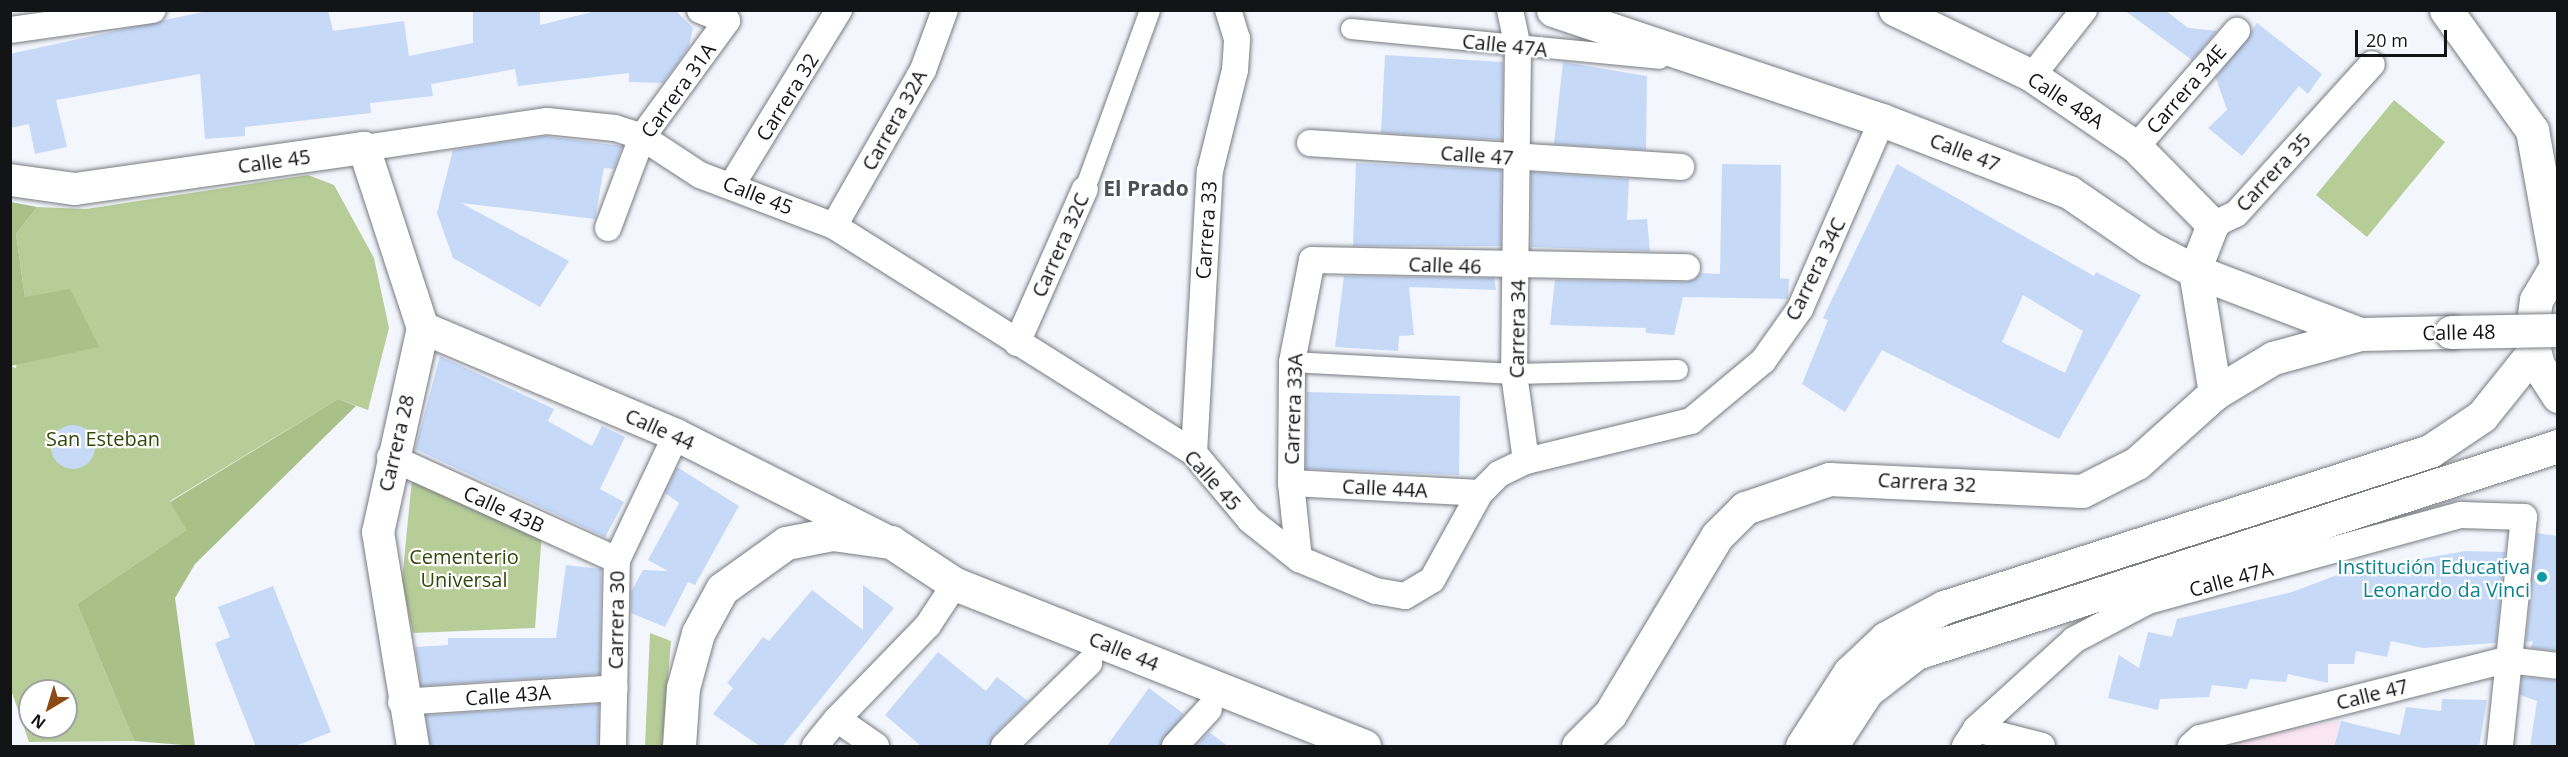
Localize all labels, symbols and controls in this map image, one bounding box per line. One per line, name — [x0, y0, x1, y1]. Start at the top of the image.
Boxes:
scale bar — [2358, 18, 2450, 56]
text: 20 m — [2366, 28, 2408, 52]
street label: Calle 47A — [1461, 29, 1549, 61]
street label: Carrera 31A — [636, 38, 720, 142]
street label: Carrera 34E — [2141, 40, 2231, 138]
street label: Carrera 32 — [751, 49, 823, 145]
street label: Carrera 32A — [857, 66, 931, 174]
street label: Calle 48A — [2024, 67, 2108, 133]
street label: Calle 47 — [1927, 128, 2003, 176]
street label: Carrera 35 — [2231, 128, 2315, 216]
street label: Calle 47 — [1440, 140, 1514, 170]
street label: Calle 45 — [236, 144, 312, 178]
street label: Calle 45 — [720, 171, 796, 219]
district label: El Prado — [1103, 175, 1189, 201]
street label: Carrera 33 — [1191, 180, 1221, 280]
street label: Carrera 32C — [1026, 189, 1094, 301]
street label: Carrera 34C — [1780, 214, 1850, 324]
street label: Calle 46 — [1408, 252, 1482, 278]
street label: Carrera 34 — [1504, 279, 1530, 379]
street label: Calle 48 — [2422, 319, 2496, 345]
street label: Carrera 33A — [1279, 353, 1307, 465]
street label: Carrera 28 — [373, 392, 419, 494]
street label: Calle 44 — [622, 403, 698, 455]
park label: San Esteban — [46, 426, 160, 450]
street label: Calle 45 — [1180, 445, 1246, 515]
street label: Carrera 32 — [1877, 467, 1977, 497]
street label: Calle 44A — [1342, 474, 1428, 502]
street label: Calle 43B — [460, 481, 548, 537]
park label: Cementerio Universal — [409, 544, 519, 591]
place label: Institución Educativa Leonardo da Vinci — [2337, 554, 2530, 601]
street label: Calle 47A — [2186, 556, 2276, 602]
street label: Carrera 30 — [603, 570, 629, 670]
marker: Institución Educativa Leonardo da Vinci — [2535, 570, 2549, 584]
street label: Calle 44 — [1086, 626, 1162, 676]
street label: Calle 47 — [2334, 674, 2410, 714]
north arrow — [18, 679, 78, 739]
street label: Calle 43A — [464, 680, 552, 710]
text: N — [26, 709, 50, 734]

